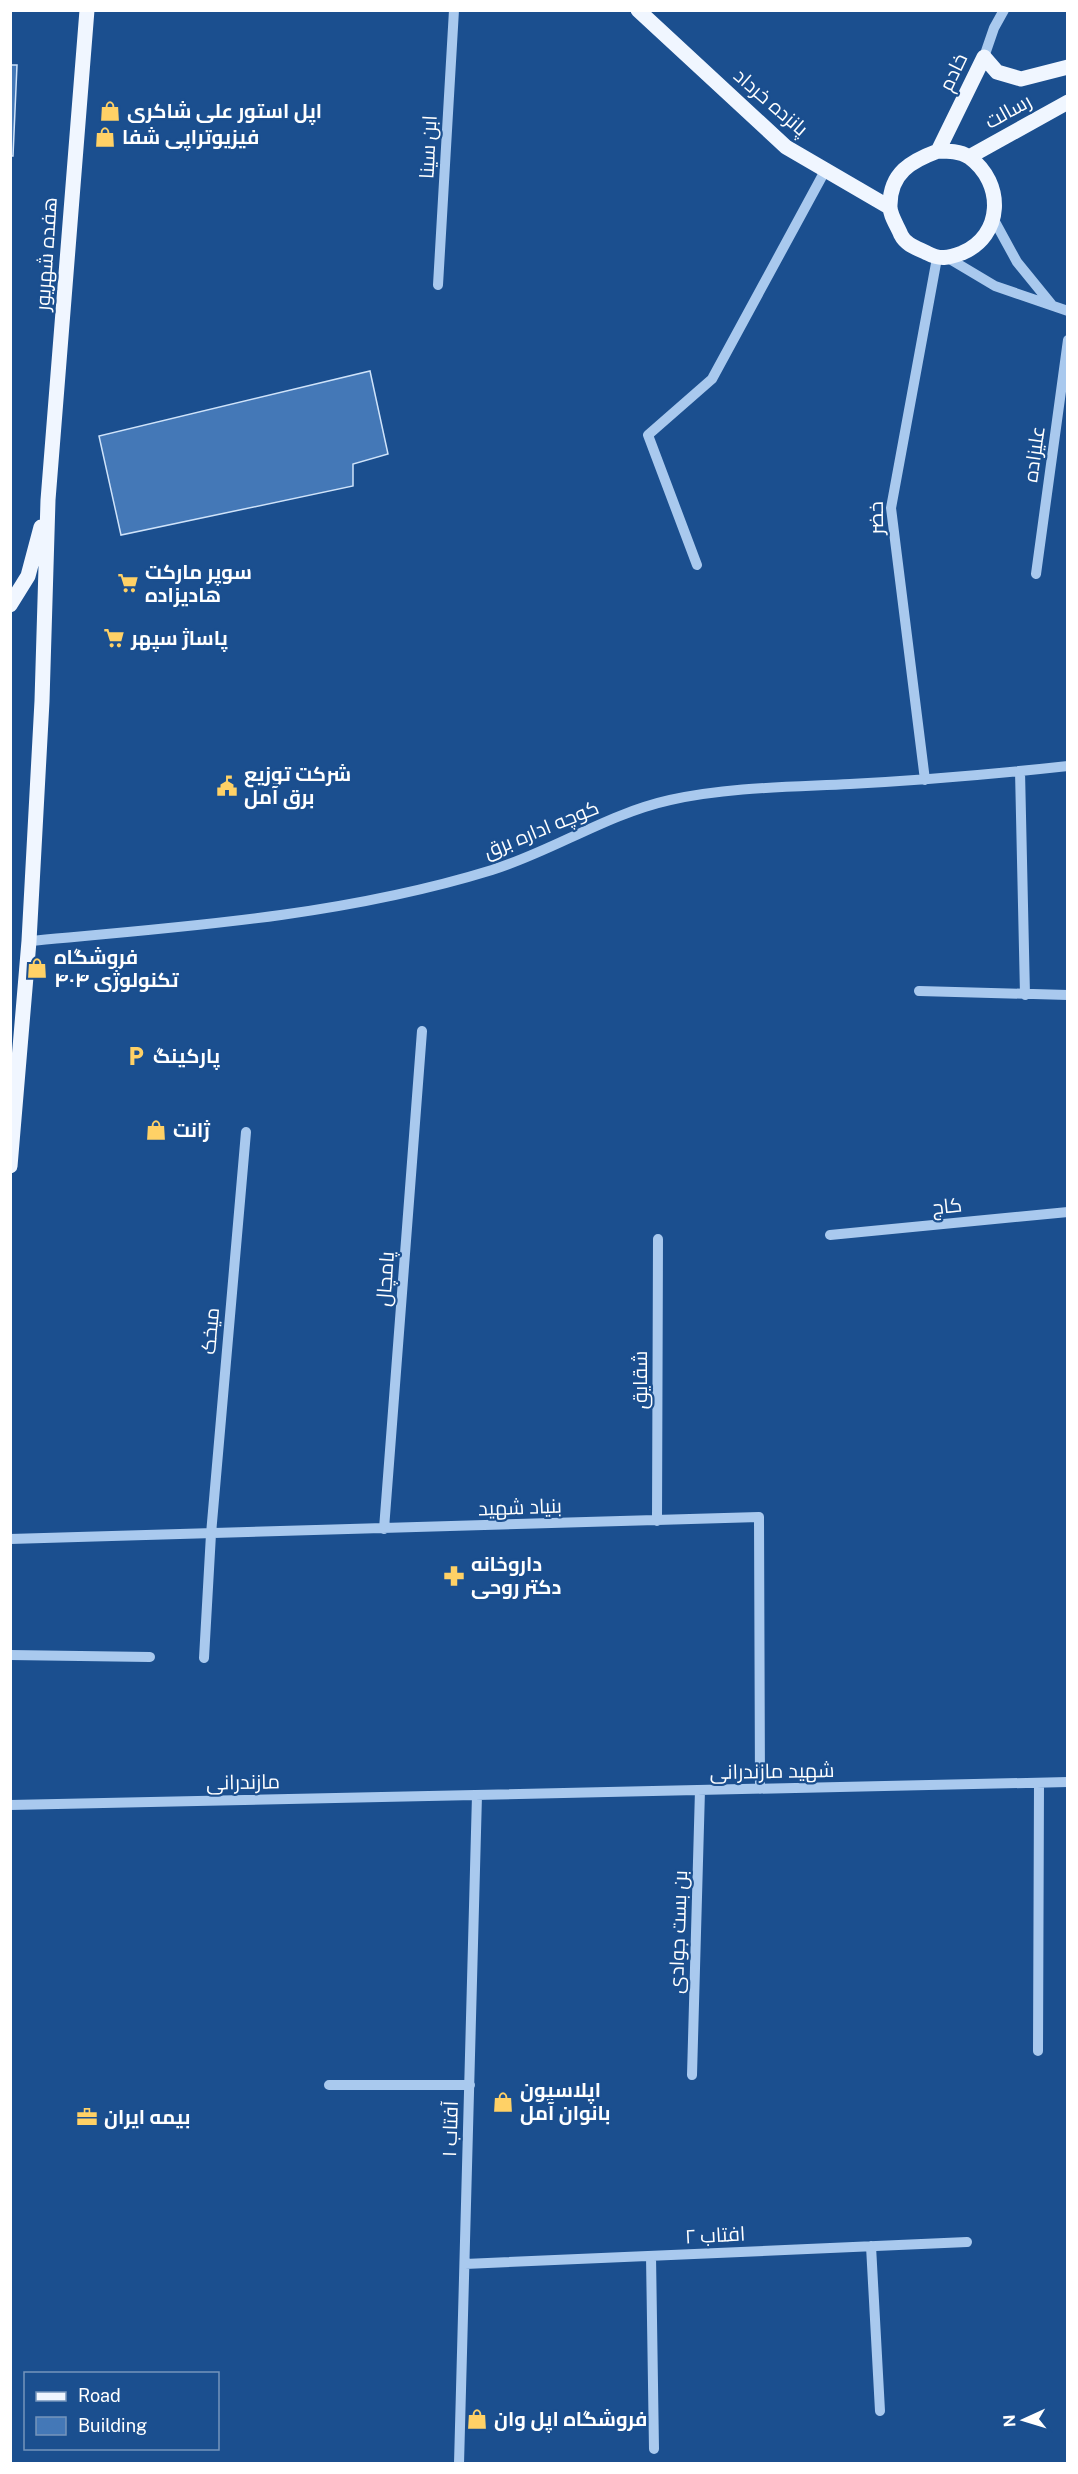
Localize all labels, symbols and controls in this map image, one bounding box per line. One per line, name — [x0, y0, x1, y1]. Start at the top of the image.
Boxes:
street label: خادم — [934, 49, 974, 96]
street label: پانزده خرداد — [728, 63, 814, 142]
street label: رسالت — [981, 88, 1035, 134]
shop icon: اپل استور علی شاکری — [98, 99, 122, 123]
place label: اپل استور علی شاکری — [127, 99, 322, 125]
street label: ابن سینا — [414, 115, 443, 180]
shop icon: فیزیوتراپی شفا — [93, 125, 117, 149]
place label: فیزیوتراپی شفا — [122, 125, 259, 151]
street label: هفده شهریور — [30, 196, 63, 313]
street label: علیزاده — [1018, 424, 1050, 484]
street label: خضر — [864, 501, 888, 536]
place label: سوپر مارکت هادیزاده — [145, 560, 252, 607]
supermarket icon: سوپر مارکت هادیزاده — [116, 571, 140, 595]
supermarket icon: پاساژ سپهر — [102, 626, 126, 650]
place label: پاساژ سپهر — [130, 626, 228, 652]
place label: شرکت توزیع برق آمل — [244, 762, 351, 810]
public building icon: شرکت توزیع برق آمل — [215, 774, 239, 798]
street label: کوچه اداره برق — [480, 795, 603, 864]
place label: فروشگاه تکنولوژی ۴۰۴ — [54, 945, 179, 992]
shop icon: فروشگاه تکنولوژی ۴۰۴ — [25, 956, 49, 980]
parking icon: پارکینگ — [124, 1044, 148, 1068]
place label: پارکینگ — [153, 1044, 220, 1070]
shop icon: ژانت — [144, 1118, 168, 1142]
place label: ژانت — [173, 1118, 210, 1142]
street label: کاج — [931, 1192, 963, 1221]
street label: پامچال — [371, 1250, 400, 1308]
street label: میخک — [196, 1306, 224, 1356]
street label: شقایق — [628, 1351, 653, 1409]
street label: بنیاد شهید — [478, 1494, 562, 1521]
place label: داروخانه دکتر روحی — [471, 1552, 562, 1599]
pharmacy icon: داروخانه دکتر روحی — [442, 1564, 466, 1588]
street label: شهید مازندرانی — [709, 1758, 835, 1785]
street label: مازندرانی — [206, 1769, 280, 1796]
street label: بن بست جوادی — [664, 1870, 693, 1994]
place label: اپلاسیون بانوان آمل — [520, 2078, 611, 2125]
shop icon: اپلاسیون بانوان آمل — [491, 2090, 515, 2114]
street label: آفتاب ۱ — [437, 2100, 463, 2157]
office icon: بیمه ایران — [75, 2105, 99, 2129]
place label: بیمه ایران — [104, 2105, 190, 2129]
street label: افتاب ۲ — [684, 2221, 746, 2249]
legend — [24, 2372, 219, 2450]
text: Road — [78, 2385, 121, 2406]
north arrow — [994, 2390, 1054, 2450]
shop icon: فروشگاه اپل وان — [465, 2407, 489, 2431]
place label: فروشگاه اپل وان — [494, 2407, 647, 2433]
text: N — [1000, 2414, 1019, 2428]
text: Building — [78, 2415, 147, 2436]

